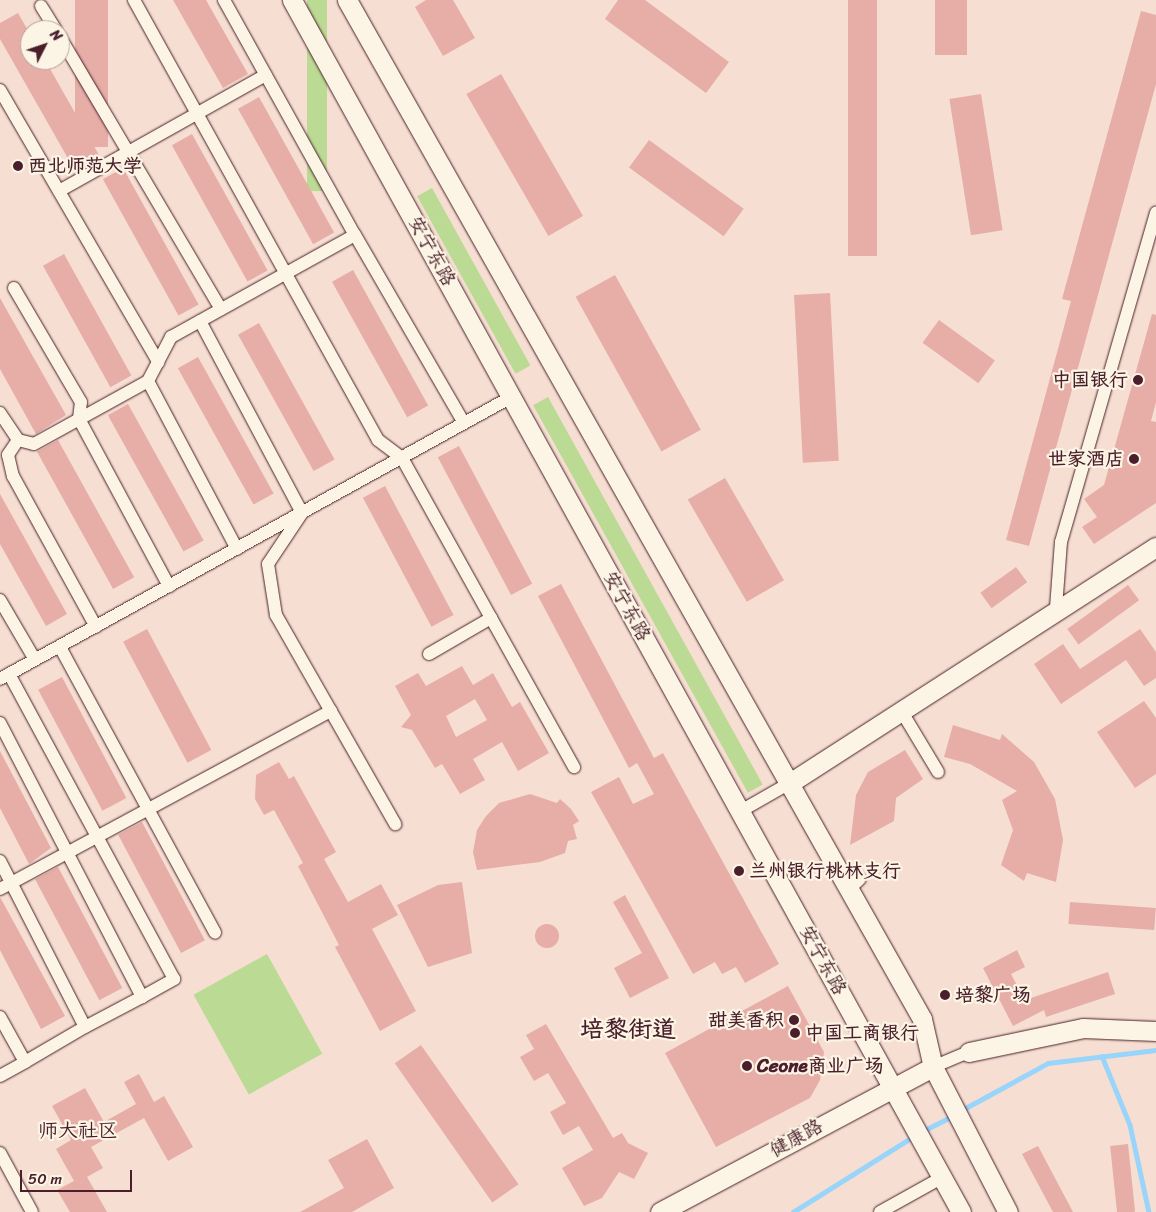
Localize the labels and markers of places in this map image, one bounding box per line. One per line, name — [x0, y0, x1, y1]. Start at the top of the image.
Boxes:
place label: 西北师范大学 — [28, 155, 142, 177]
marker: 西北师范大学 — [12, 160, 24, 172]
place label: 中国银行 — [1052, 369, 1128, 391]
marker: 中国银行 — [1132, 374, 1144, 386]
place label: 世家酒店 — [1048, 448, 1124, 470]
marker: 世家酒店 — [1128, 453, 1140, 465]
place label: 兰州银行桃林支行 — [749, 860, 901, 882]
marker: 兰州银行桃林支行 — [733, 865, 745, 877]
place label: 培黎广场 — [955, 984, 1031, 1006]
marker: 培黎广场 — [939, 989, 951, 1001]
place label: 甜美香积 — [708, 1009, 784, 1031]
marker: 甜美香积 — [788, 1014, 800, 1026]
place label: 中国工商银行 — [805, 1022, 919, 1044]
marker: 中国工商银行 — [789, 1027, 801, 1039]
place label: Ceone商业广场 — [757, 1055, 884, 1077]
marker: Ceone商业广场 — [741, 1060, 753, 1072]

